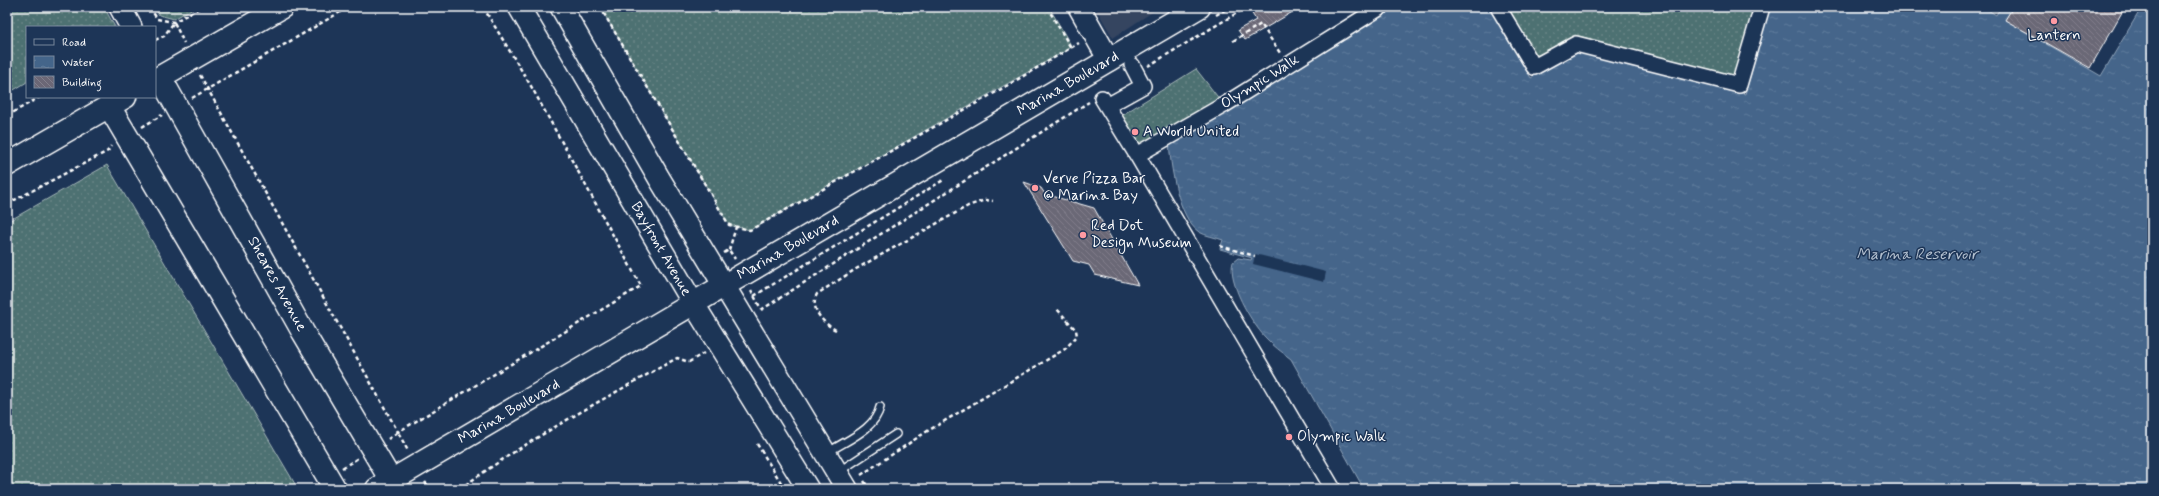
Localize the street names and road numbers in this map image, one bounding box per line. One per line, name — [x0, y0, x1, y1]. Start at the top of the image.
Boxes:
street label: Marina Boulevard — [1013, 47, 1123, 121]
street label: Olympic Walk — [1217, 50, 1303, 114]
street label: Bayfront Avenue — [626, 198, 696, 300]
street label: Marina Boulevard — [733, 211, 843, 285]
street label: Sheares Avenue — [243, 233, 311, 335]
street label: Marina Boulevard — [454, 375, 564, 449]

